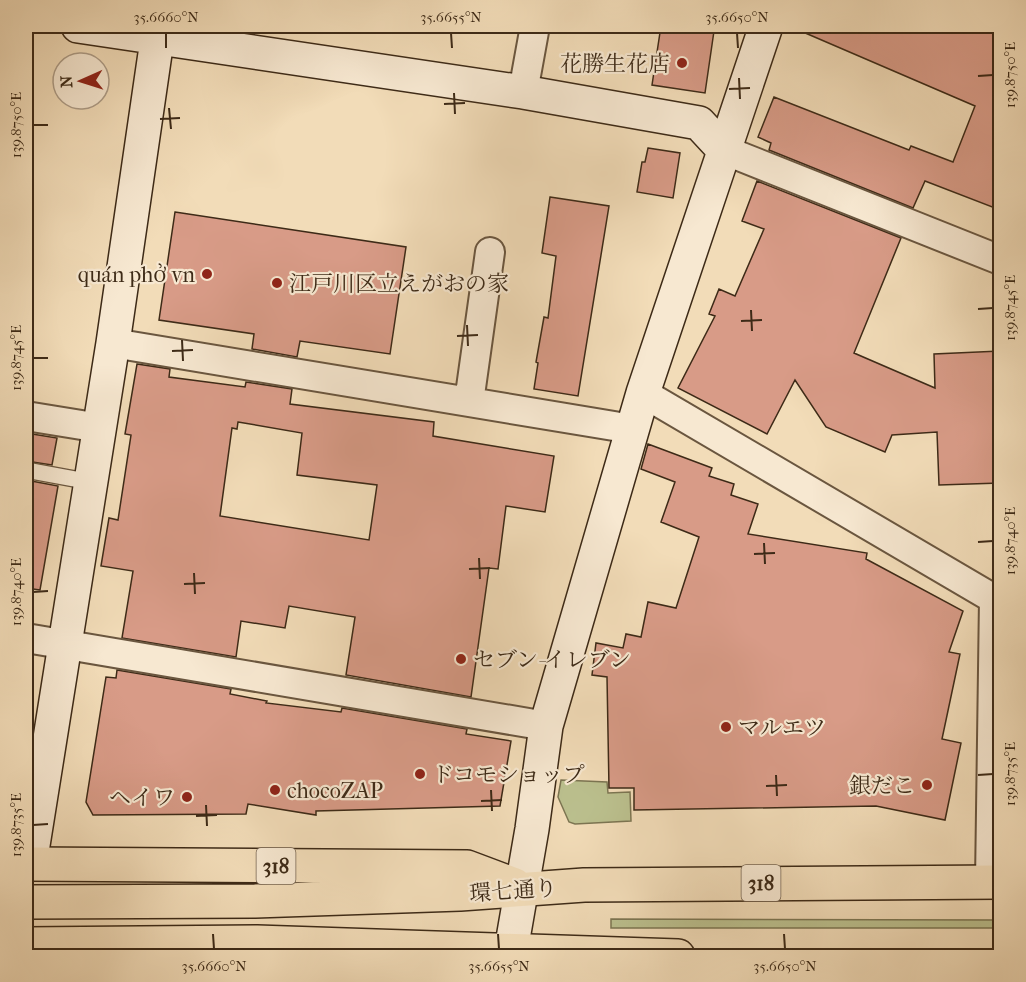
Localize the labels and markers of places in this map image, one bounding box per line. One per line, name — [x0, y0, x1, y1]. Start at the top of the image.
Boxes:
place label: 花勝生花店 — [560, 51, 670, 77]
marker: 花勝生花店 — [675, 56, 689, 70]
place label: quán phở vn — [78, 262, 195, 288]
marker: quán phở vn — [200, 267, 214, 281]
place label: 江戸川区立えがおの家 — [289, 271, 509, 297]
marker: 江戸川区立えがおの家 — [270, 276, 284, 290]
place label: セブン-イレブン — [473, 647, 631, 673]
marker: セブン-イレブン — [454, 652, 468, 666]
place label: マルエツ — [738, 715, 826, 741]
marker: マルエツ — [719, 720, 733, 734]
place label: ドコモショップ — [432, 762, 585, 788]
marker: ドコモショップ — [413, 767, 427, 781]
place label: 銀だこ — [849, 773, 915, 799]
place label: chocoZAP — [287, 778, 383, 804]
marker: 銀だこ — [920, 778, 934, 792]
marker: chocoZAP — [268, 783, 282, 797]
place label: ヘイワ — [109, 785, 175, 811]
marker: ヘイワ — [180, 790, 194, 804]

